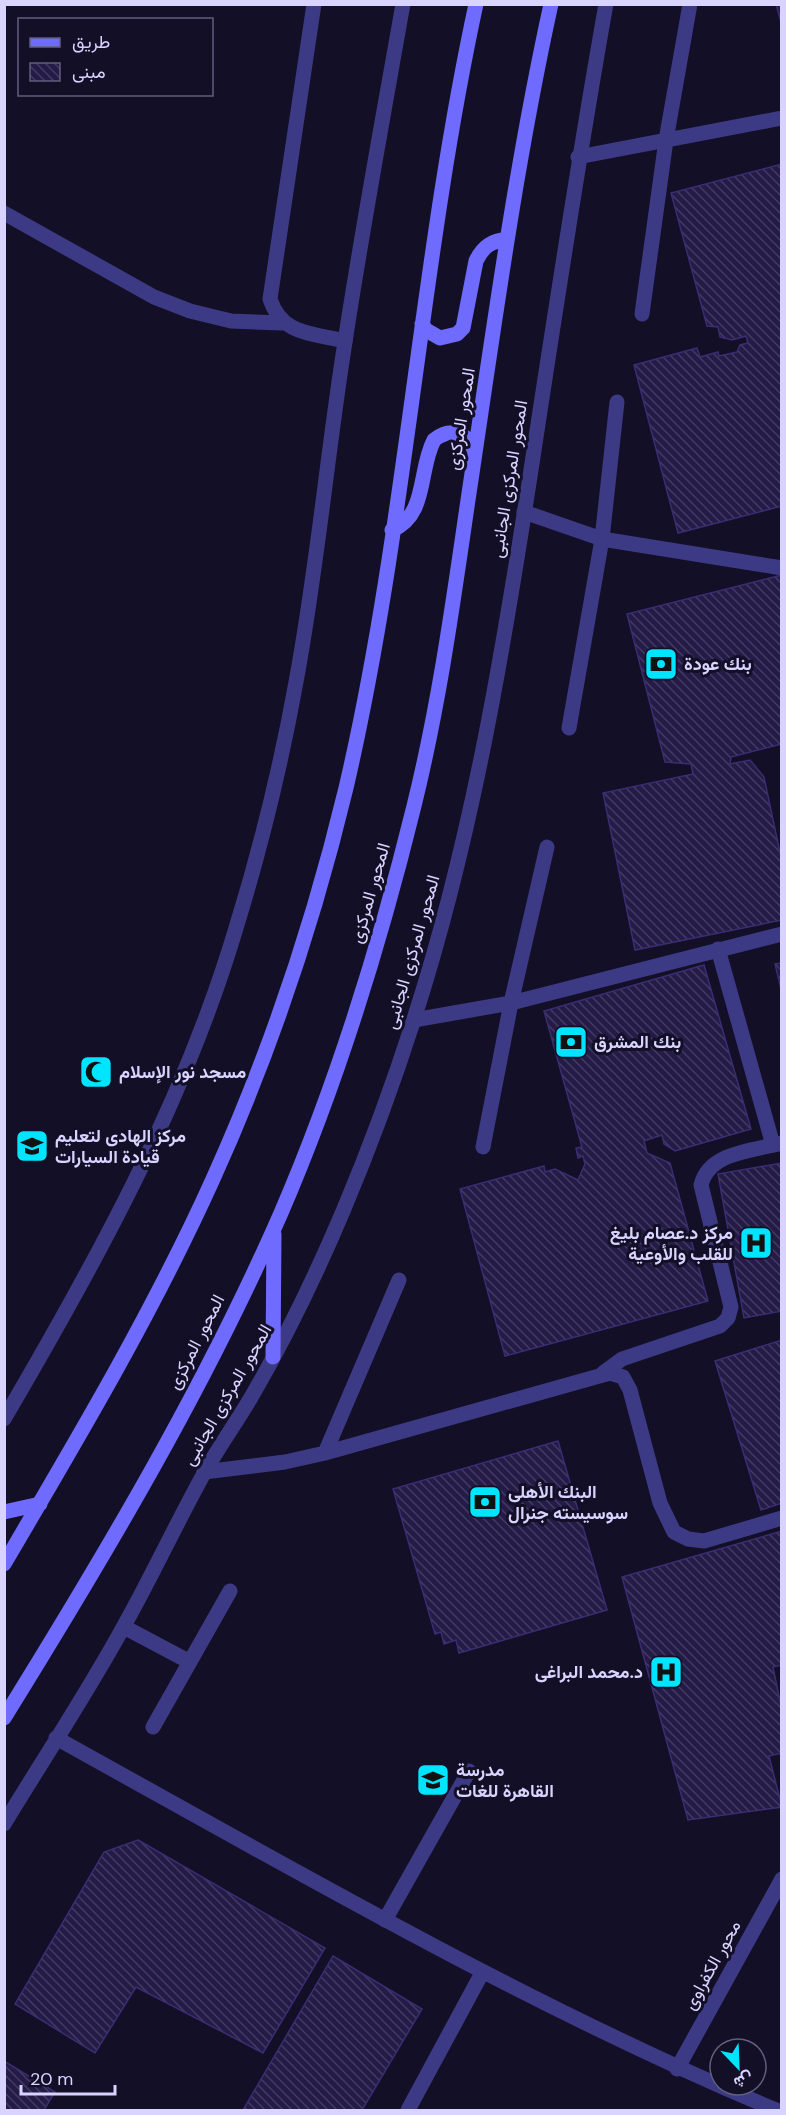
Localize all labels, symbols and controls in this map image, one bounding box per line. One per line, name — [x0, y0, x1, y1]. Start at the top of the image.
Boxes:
legend — [18, 18, 213, 96]
text: طريق — [72, 30, 110, 54]
text: مبنى — [72, 60, 106, 84]
street label: المحور المركزى — [441, 366, 481, 472]
street label: المحور المركزى الجانبى — [485, 398, 533, 560]
bank icon: بنك عودة — [643, 646, 679, 682]
place label: بنك عودة — [684, 652, 752, 676]
street label: المحور المركزى — [344, 840, 396, 946]
street label: المحور المركزى الجانبى — [379, 872, 445, 1032]
bank icon: بنك المشرق — [553, 1024, 589, 1060]
place label: بنك المشرق — [594, 1030, 681, 1054]
mosque icon: مسجد نور الإسلام — [78, 1054, 114, 1090]
place label: مسجد نور الإسلام — [119, 1060, 246, 1084]
place label: مركز الهادى لتعليم قيادة السيارات — [55, 1124, 186, 1169]
school or university icon: مركز الهادى لتعليم قيادة السيارات — [14, 1128, 50, 1164]
place label: مركز د.عصام بليغ للقلب والأوعية — [610, 1221, 733, 1266]
hospital icon: مركز د.عصام بليغ للقلب والأوعية — [738, 1225, 774, 1261]
street label: المحور المركزى — [162, 1290, 230, 1394]
street label: المحور المركزى الجانبى — [177, 1320, 277, 1470]
place label: البنك الأهلى سوسيسته جنرال — [508, 1480, 628, 1525]
bank icon: البنك الأهلى سوسيسته جنرال — [467, 1484, 503, 1520]
hospital icon: د.محمد البراغى — [648, 1654, 684, 1690]
place label: د.محمد البراغى — [535, 1660, 643, 1684]
place label: مدرسة القاهرة للغات — [456, 1758, 554, 1803]
school or university icon: مدرسة القاهرة للغات — [415, 1762, 451, 1798]
street label: محور الكفراوى — [678, 1916, 746, 2014]
north arrow — [708, 2037, 768, 2097]
scale bar — [21, 2058, 116, 2096]
text: 20 m — [30, 2067, 73, 2091]
text: ش — [731, 2067, 757, 2094]

